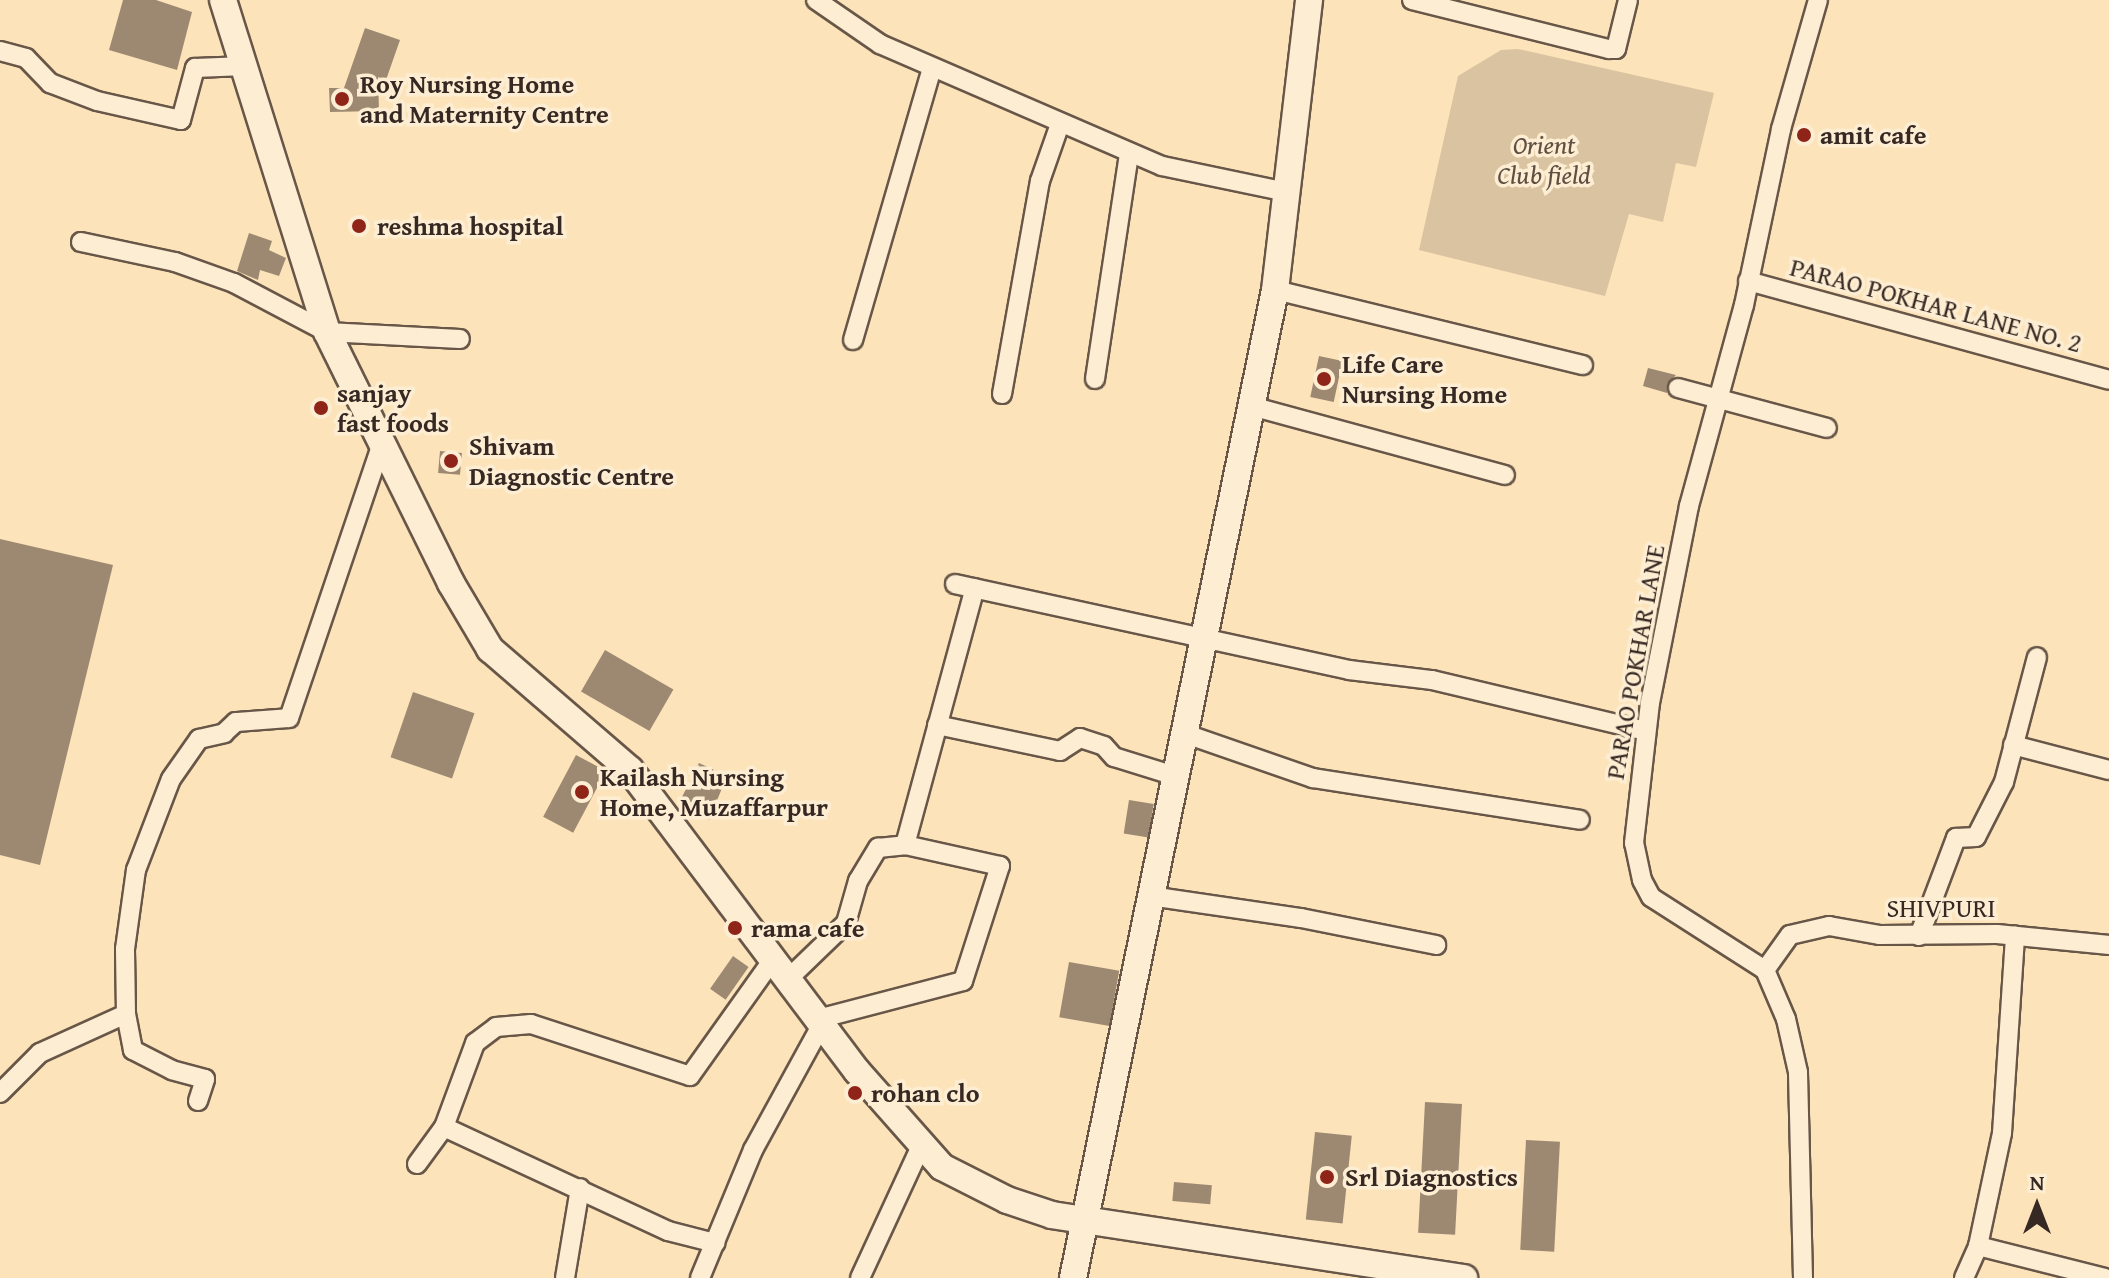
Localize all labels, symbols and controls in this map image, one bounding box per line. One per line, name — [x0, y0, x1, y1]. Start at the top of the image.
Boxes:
place label: Roy Nursing Home and Maternity Centre — [360, 68, 609, 130]
marker: Roy Nursing Home and Maternity Centre — [331, 88, 353, 110]
place label: amit cafe — [1820, 119, 1926, 151]
marker: amit cafe — [1795, 126, 1813, 144]
park label: Orient Club field — [1497, 129, 1591, 190]
place label: reshma hospital — [377, 210, 564, 242]
marker: reshma hospital — [348, 215, 370, 237]
street label: PARAO POKHAR LANE NO. 2 — [1787, 251, 2085, 359]
place label: Life Care Nursing Home — [1342, 348, 1507, 410]
marker: Life Care Nursing Home — [1313, 368, 1335, 390]
place label: sanjay fast foods — [337, 377, 449, 438]
marker: sanjay fast foods — [312, 399, 330, 417]
place label: Shivam Diagnostic Centre — [469, 430, 674, 492]
marker: Shivam Diagnostic Centre — [440, 450, 462, 472]
street label: PARAO POKHAR LANE — [1599, 542, 1671, 782]
place label: Kailash Nursing Home, Muzaffarpur — [600, 761, 828, 822]
marker: Kailash Nursing Home, Muzaffarpur — [571, 781, 593, 803]
street label: SHIVPURI — [1886, 892, 1996, 924]
place label: rama cafe — [751, 912, 865, 944]
marker: rama cafe — [726, 919, 744, 937]
place label: rohan clo — [871, 1077, 980, 1109]
marker: rohan clo — [846, 1084, 864, 1102]
place label: Srl Diagnostics — [1345, 1161, 1518, 1193]
marker: Srl Diagnostics — [1316, 1166, 1338, 1188]
north arrow — [1997, 1166, 2077, 1246]
text: N — [2030, 1166, 2044, 1198]

